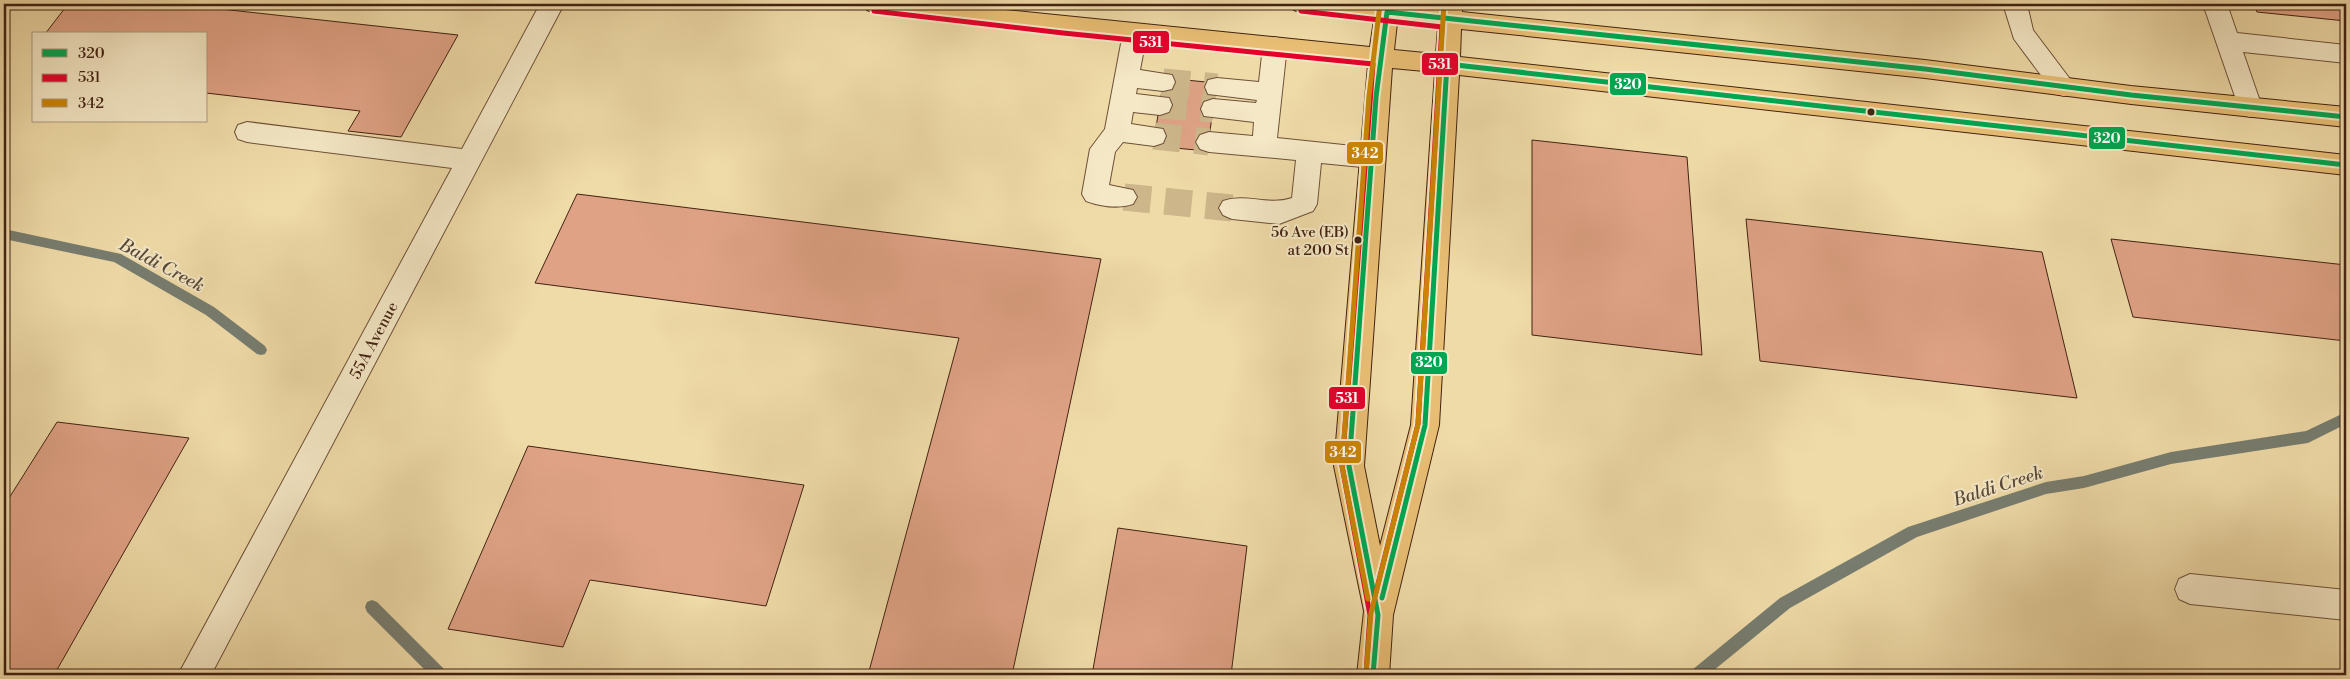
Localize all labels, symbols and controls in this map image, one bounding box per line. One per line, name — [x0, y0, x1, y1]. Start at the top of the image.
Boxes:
line badge: 531 — [1132, 30, 1170, 54]
legend — [32, 32, 208, 122]
text: 531 — [1139, 34, 1163, 52]
text: 320 — [78, 44, 105, 63]
line badge: 531 — [1421, 52, 1459, 76]
text: 531 — [1428, 56, 1452, 74]
text: 531 — [78, 68, 101, 87]
line badge: 320 — [1609, 72, 1647, 96]
text: 320 — [1614, 76, 1642, 94]
text: 342 — [78, 94, 104, 113]
unlabelled marker — [1866, 107, 1876, 117]
line badge: 320 — [2088, 126, 2126, 150]
text: 320 — [2093, 130, 2121, 148]
line badge: 342 — [1346, 141, 1384, 165]
text: 342 — [1352, 145, 1379, 163]
place label: 56 Ave (EB) at 200 St — [1271, 223, 1350, 260]
water label: Baldi Creek — [114, 233, 208, 297]
marker: 56 Ave (EB) at 200 St — [1353, 235, 1363, 245]
street label: 55A Avenue — [345, 298, 403, 383]
line badge: 320 — [1410, 351, 1448, 375]
text: 320 — [1415, 354, 1443, 372]
line badge: 531 — [1328, 386, 1366, 410]
text: 531 — [1335, 390, 1359, 408]
line badge: 342 — [1324, 440, 1362, 464]
text: 342 — [1330, 444, 1357, 462]
water label: Baldi Creek — [1949, 461, 2046, 512]

